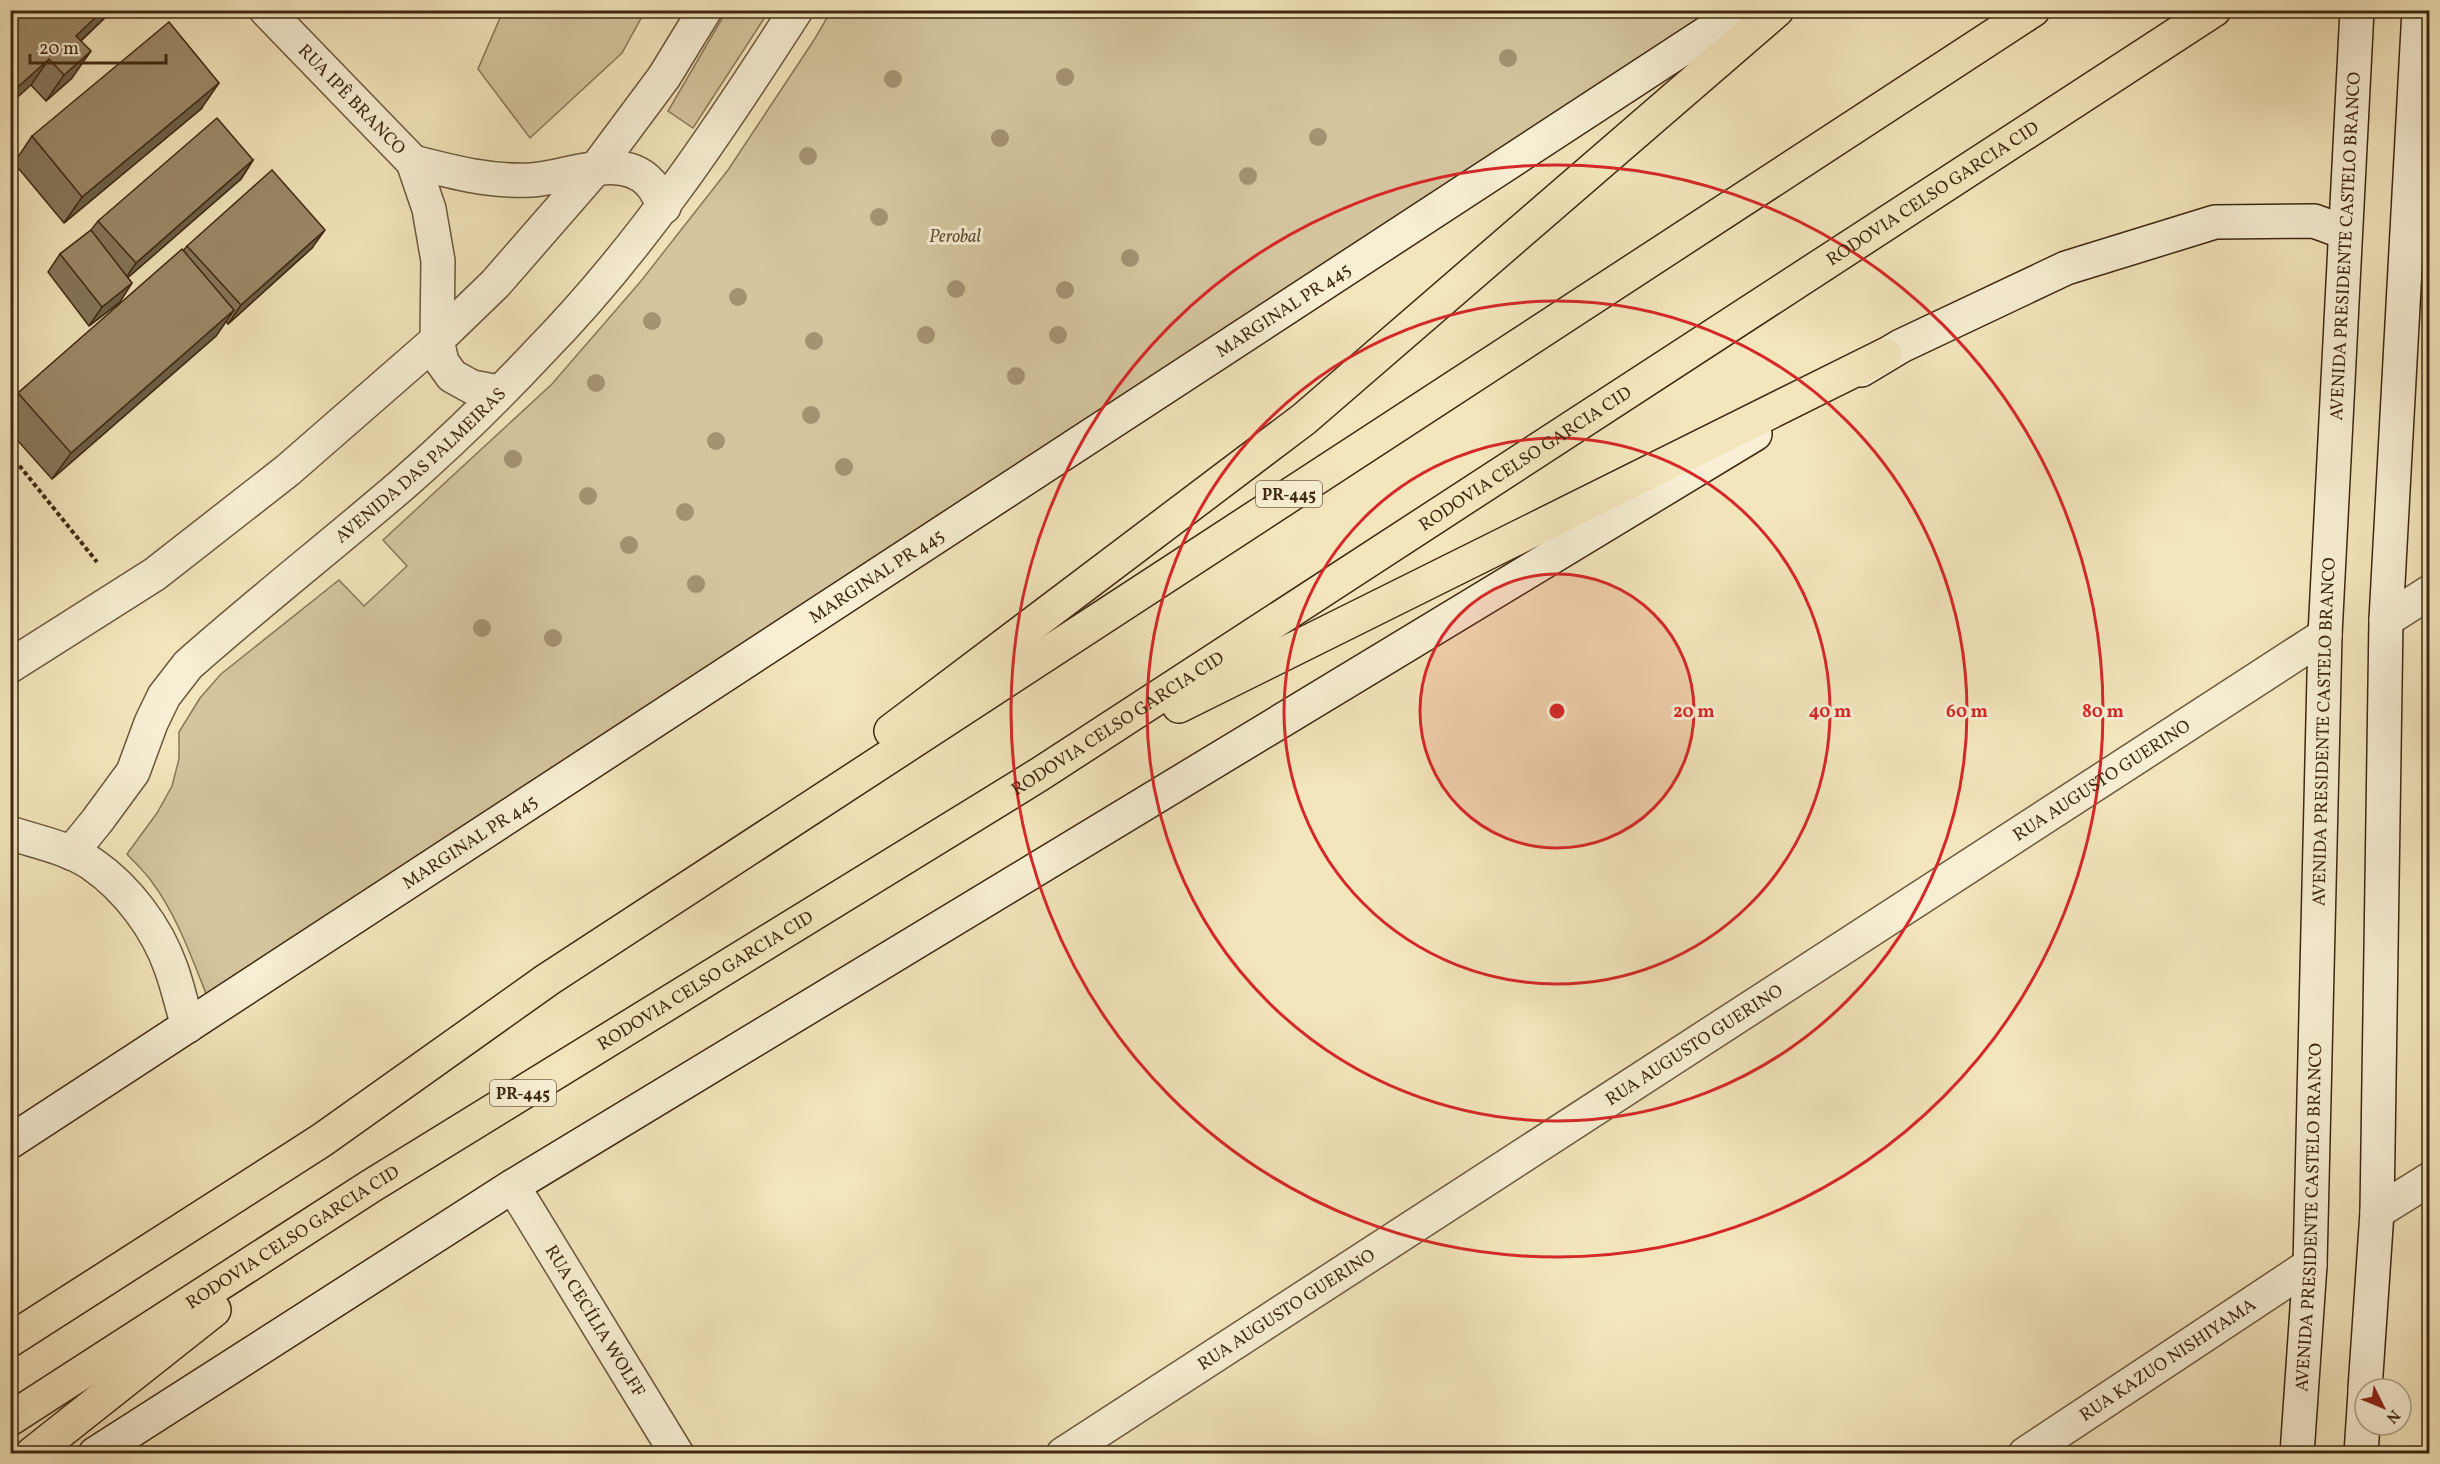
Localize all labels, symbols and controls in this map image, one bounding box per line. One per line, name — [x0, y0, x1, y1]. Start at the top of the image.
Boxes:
scale bar — [30, 27, 166, 65]
text: 20 m — [39, 37, 79, 62]
street label: RUA IPÊ BRANCO — [292, 39, 411, 161]
street label: AVENIDA PRESIDENTE CASTELO BRANCO — [2325, 71, 2368, 421]
street label: RODOVIA CELSO GARCIA CID — [1822, 116, 2044, 273]
park label: Perobal — [929, 225, 982, 250]
street label: MARGINAL PR 445 — [1212, 258, 1356, 364]
street label: RODOVIA CELSO GARCIA CID — [1415, 381, 1637, 538]
street label: AVENIDA DAS PALMEIRAS — [331, 382, 512, 550]
road number: PR-445 — [1256, 481, 1322, 507]
street label: MARGINAL PR 445 — [805, 524, 950, 630]
street label: AVENIDA PRESIDENTE CASTELO BRANCO — [2308, 557, 2343, 906]
street label: RODOVIA CELSO GARCIA CID — [1007, 646, 1230, 803]
text: 20 m — [1673, 700, 1715, 725]
text: 40 m — [1809, 700, 1851, 725]
text: 60 m — [1946, 700, 1988, 725]
text: 80 m — [2082, 700, 2124, 725]
centre of rings — [1547, 701, 1567, 721]
street label: RUA AUGUSTO GUERINO — [2009, 714, 2196, 848]
street label: MARGINAL PR 445 — [398, 790, 543, 896]
street label: RODOVIA CELSO GARCIA CID — [593, 906, 819, 1058]
street label: RUA AUGUSTO GUERINO — [1601, 979, 1788, 1113]
street label: AVENIDA PRESIDENTE CASTELO BRANCO — [2290, 1043, 2329, 1393]
road number: PR-445 — [490, 1080, 556, 1106]
street label: RODOVIA CELSO GARCIA CID — [182, 1160, 405, 1316]
street label: RUA CECÍLIA WOLFF — [538, 1241, 650, 1402]
street label: RUA AUGUSTO GUERINO — [1193, 1244, 1381, 1377]
street label: RUA KAZUO NISHIYAMA — [2075, 1293, 2262, 1428]
north arrow — [2353, 1377, 2413, 1437]
text: N — [2380, 1404, 2405, 1428]

